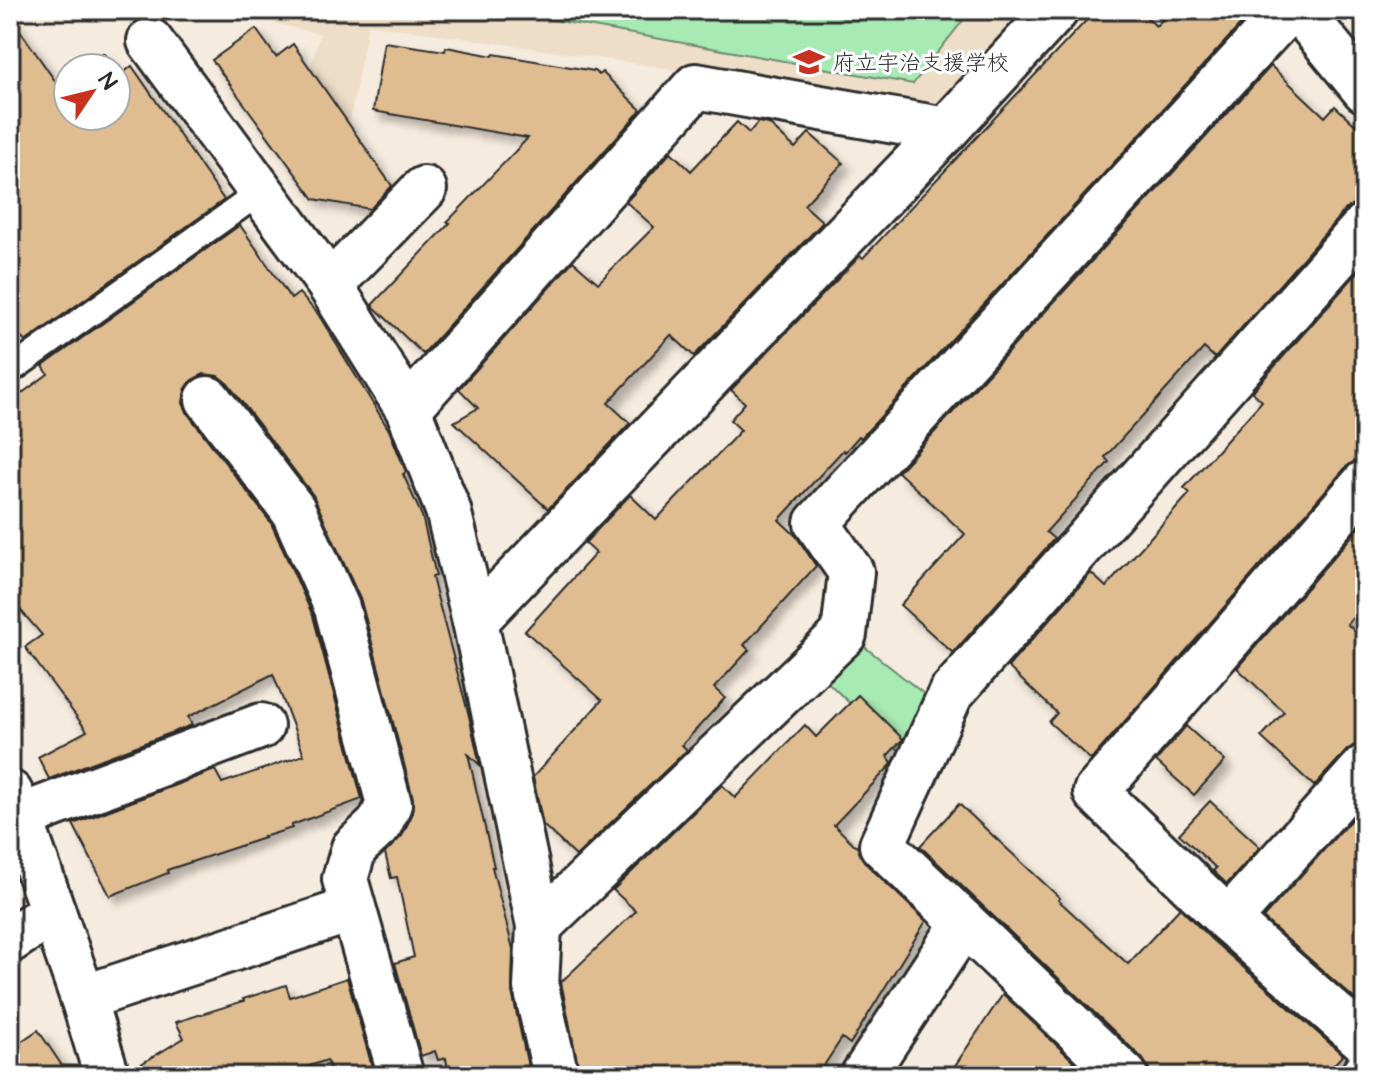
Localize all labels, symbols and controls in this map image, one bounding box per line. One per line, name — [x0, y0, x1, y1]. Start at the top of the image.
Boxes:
school or university icon: 府立宇治支援学校 — [792, 45, 826, 79]
place label: 府立宇治支援学校 — [833, 48, 1009, 79]
north arrow — [52, 52, 132, 132]
text: N — [91, 67, 124, 96]

